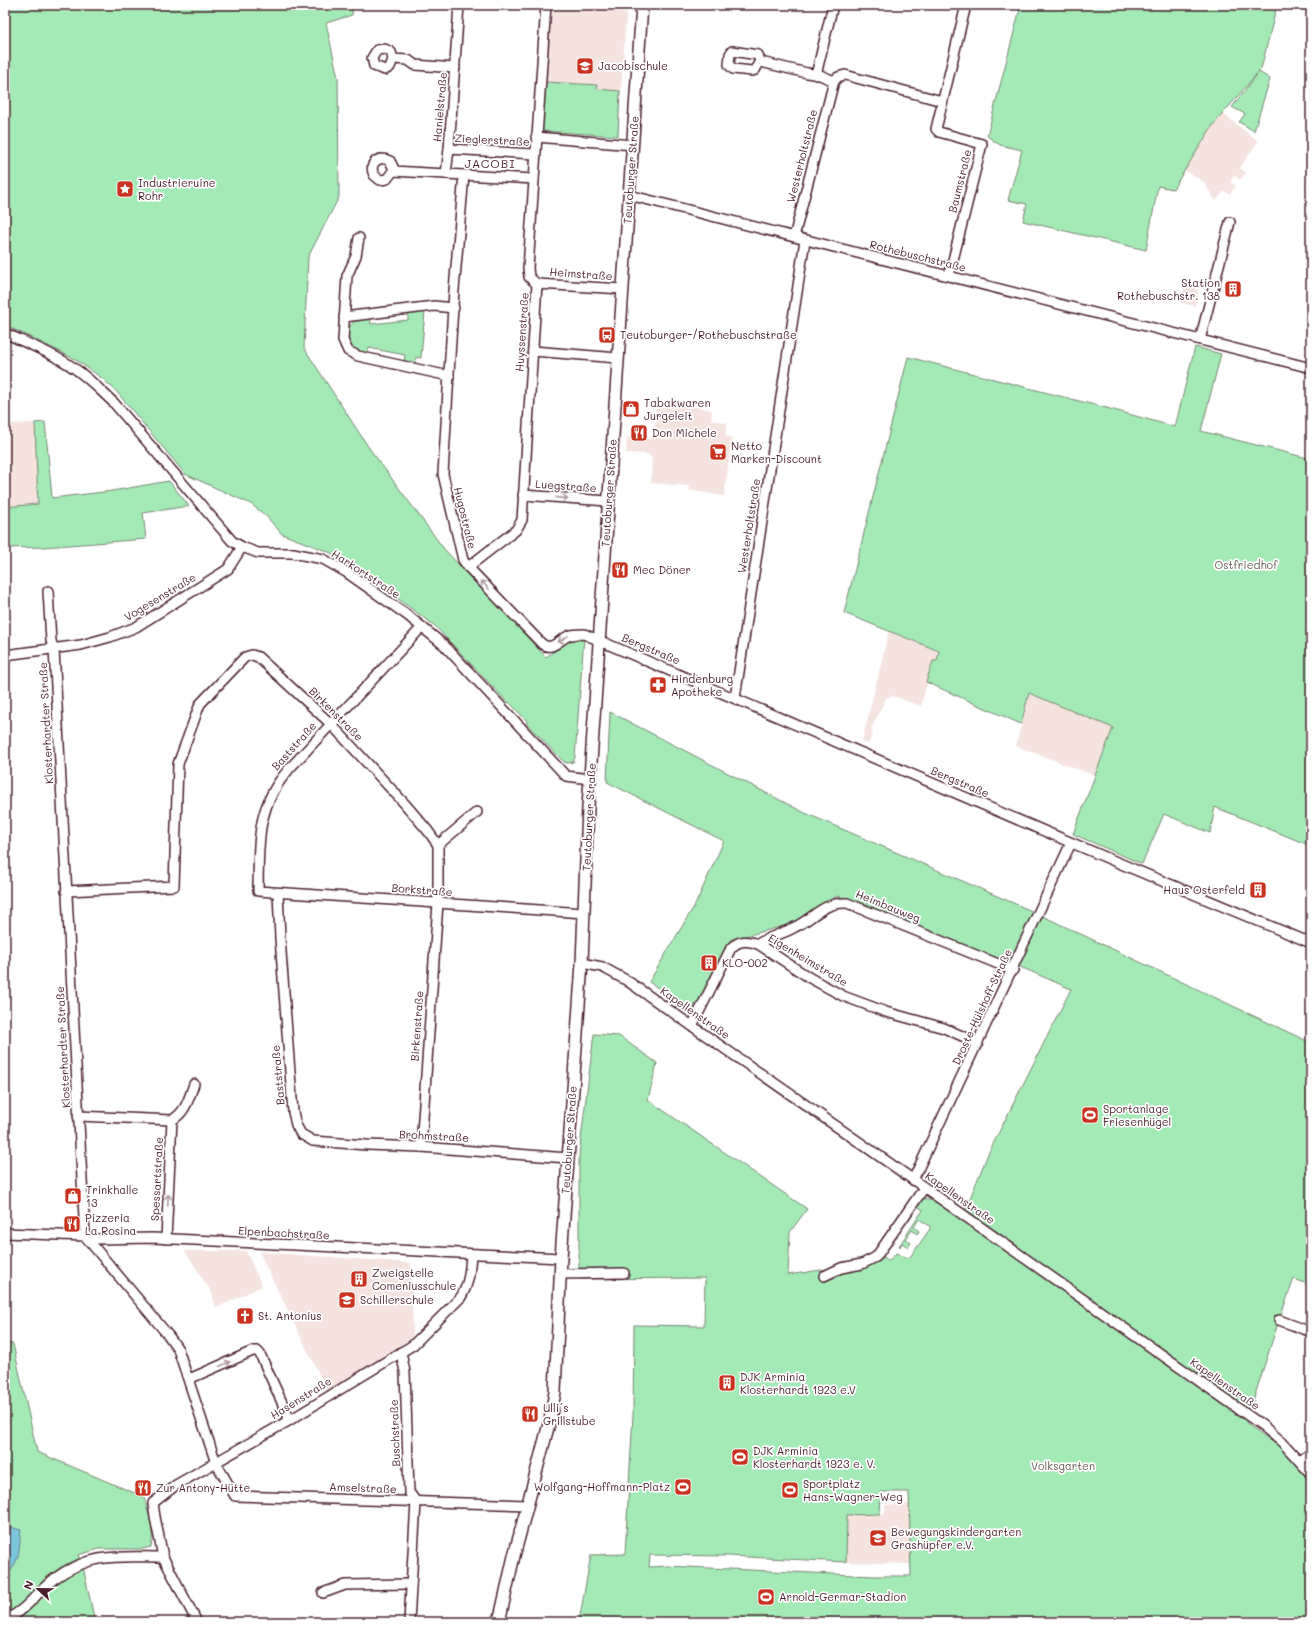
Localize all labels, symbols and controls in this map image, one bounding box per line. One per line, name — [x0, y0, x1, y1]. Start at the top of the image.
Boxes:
school or university icon: Jacobischule — [575, 56, 595, 76]
place label: Jacobischule — [598, 58, 668, 73]
street label: Hanielstraße — [429, 71, 450, 143]
street label: Westerholtstraße — [783, 107, 820, 204]
street label: Teutoburger Straße — [619, 115, 642, 225]
street label: Zieglerstraße — [454, 130, 530, 149]
street label: Baumstraße — [944, 147, 975, 214]
district label: JACOBI — [465, 155, 515, 171]
place label: Industrieruine Rohr — [138, 175, 216, 203]
place icon: Industrieruine Rohr — [115, 179, 135, 199]
street label: Rothebuschstraße — [868, 236, 968, 275]
street label: Heimstraße — [549, 264, 613, 283]
place label: Station Rothebuschstr. 138 — [1117, 275, 1220, 303]
building icon: Station Rothebuschstr. 138 — [1223, 279, 1243, 299]
street label: Huyssenstraße — [511, 292, 532, 372]
bus stop icon: Teutoburger-/Rothebuschstraße — [597, 325, 617, 345]
place label: Teutoburger-/Rothebuschstraße — [620, 327, 797, 342]
place label: Tabakwaren Jurgeleit — [644, 395, 711, 423]
shop icon: Tabakwaren Jurgeleit — [621, 399, 641, 419]
restaurant icon: Don Michele — [629, 423, 649, 443]
place label: Don Michele — [652, 425, 717, 440]
street label: Teutoburger Straße — [597, 438, 620, 548]
place label: Netto Marken-Discount — [731, 438, 822, 466]
supermarket icon: Netto Marken-Discount — [708, 442, 728, 462]
street label: Luegstraße — [535, 476, 597, 495]
street label: Westerholtstraße — [734, 477, 763, 574]
street label: Hugostraße — [451, 485, 480, 550]
one-way arrow — [555, 494, 568, 501]
street label: Harkortstraße — [329, 546, 404, 602]
park label: Ostfriedhof — [1215, 557, 1278, 572]
restaurant icon: Mec Döner — [610, 560, 630, 580]
place label: Mec Döner — [633, 562, 691, 577]
street label: Vogesenstraße — [121, 569, 199, 624]
one-way arrow — [480, 580, 490, 590]
street label: Bergstraße — [620, 630, 683, 668]
one-way arrow — [558, 635, 569, 644]
street label: Klosterhardter Straße — [35, 662, 56, 784]
place label: Hindenburg Apotheke — [671, 671, 733, 699]
pharmacy icon: Hindenburg Apotheke — [648, 675, 668, 695]
street label: Birkenstraße — [306, 683, 367, 744]
street label: Baststraße — [268, 718, 319, 773]
street label: Teutoburger Straße — [578, 762, 599, 871]
street label: Bergstraße — [929, 763, 992, 801]
street label: Borkstraße — [391, 880, 453, 899]
building icon: Haus Osterfeld — [1248, 880, 1268, 900]
place label: Haus Osterfeld — [1163, 882, 1245, 897]
street label: Heimbauweg — [854, 886, 923, 925]
street label: Eigenheimstraße — [766, 930, 851, 989]
street label: Droste-Hülshoff-Straße — [948, 946, 1015, 1067]
building icon: KLO-002 — [699, 953, 719, 973]
place label: KLO-002 — [722, 955, 768, 970]
street label: Kapellenstraße — [657, 983, 733, 1042]
street label: Klosterhardter Straße — [52, 986, 73, 1108]
street label: Birkenstraße — [407, 990, 426, 1062]
street label: Baststraße — [267, 1044, 288, 1106]
street label: Teutoburger Straße — [557, 1085, 580, 1195]
place label: Sportanlage Friesenhügel — [1103, 1101, 1171, 1129]
sports icon: Sportanlage Friesenhügel — [1080, 1105, 1100, 1125]
street label: Brohmstraße — [399, 1126, 470, 1145]
street label: Spessartstraße — [147, 1136, 166, 1221]
street label: Kapellenstraße — [922, 1168, 998, 1227]
place label: Trinkhalle 13 — [86, 1182, 139, 1210]
shop icon: Trinkhalle 13 — [63, 1186, 83, 1206]
one-way arrow — [164, 1194, 172, 1207]
place label: Pizzeria La Rosina — [85, 1210, 137, 1238]
restaurant icon: Pizzeria La Rosina — [62, 1214, 82, 1234]
street label: Elpenbachstraße — [238, 1223, 330, 1242]
place label: Zweigstelle Comeniusschule — [372, 1265, 457, 1293]
building icon: Zweigstelle Comeniusschule — [349, 1269, 369, 1289]
school or university icon: Schillerschule — [337, 1290, 357, 1310]
place label: Schillerschule — [360, 1292, 434, 1307]
church icon: St. Antonius — [235, 1306, 255, 1326]
place label: St. Antonius — [258, 1308, 322, 1323]
street label: Kapellenstraße — [1187, 1354, 1263, 1413]
one-way arrow — [218, 1359, 230, 1367]
place label: DJK Arminia Klosterhardt 1923 e.V — [740, 1369, 856, 1397]
street label: Hasenstraße — [267, 1373, 334, 1422]
building icon: DJK Arminia Klosterhardt 1923 e.V — [717, 1373, 737, 1393]
street label: Buschstraße — [386, 1399, 403, 1467]
place label: Ulli´s Grillstube — [543, 1400, 596, 1428]
restaurant icon: Ulli´s Grillstube — [520, 1404, 540, 1424]
place label: DJK Arminia Klosterhardt 1923 e. V. — [753, 1443, 876, 1471]
sports icon: DJK Arminia Klosterhardt 1923 e. V. — [730, 1447, 750, 1467]
park label: Volksgarten — [1031, 1458, 1095, 1473]
place label: Sportplatz Hans-Wagner-Weg — [803, 1476, 903, 1504]
sports icon: Wolfgang-Hoffmann-Platz — [673, 1477, 693, 1497]
restaurant icon: Zur Antony-Hütte — [133, 1478, 153, 1498]
street label: Amselstraße — [329, 1479, 397, 1496]
place label: Wolfgang-Hoffmann-Platz — [534, 1479, 670, 1494]
place label: Zur Antony-Hütte — [156, 1480, 251, 1495]
sports icon: Sportplatz Hans-Wagner-Weg — [780, 1480, 800, 1500]
place label: Bewegungskindergarten Grashüpfer e.V. — [891, 1524, 1021, 1552]
school or university icon: Bewegungskindergarten Grashüpfer e.V. — [868, 1528, 888, 1548]
north arrow — [18, 1569, 58, 1609]
text: N — [20, 1578, 37, 1592]
sports icon: Arnold-Germar-Stadion — [756, 1587, 776, 1607]
place label: Arnold-Germar-Stadion — [779, 1589, 906, 1604]

